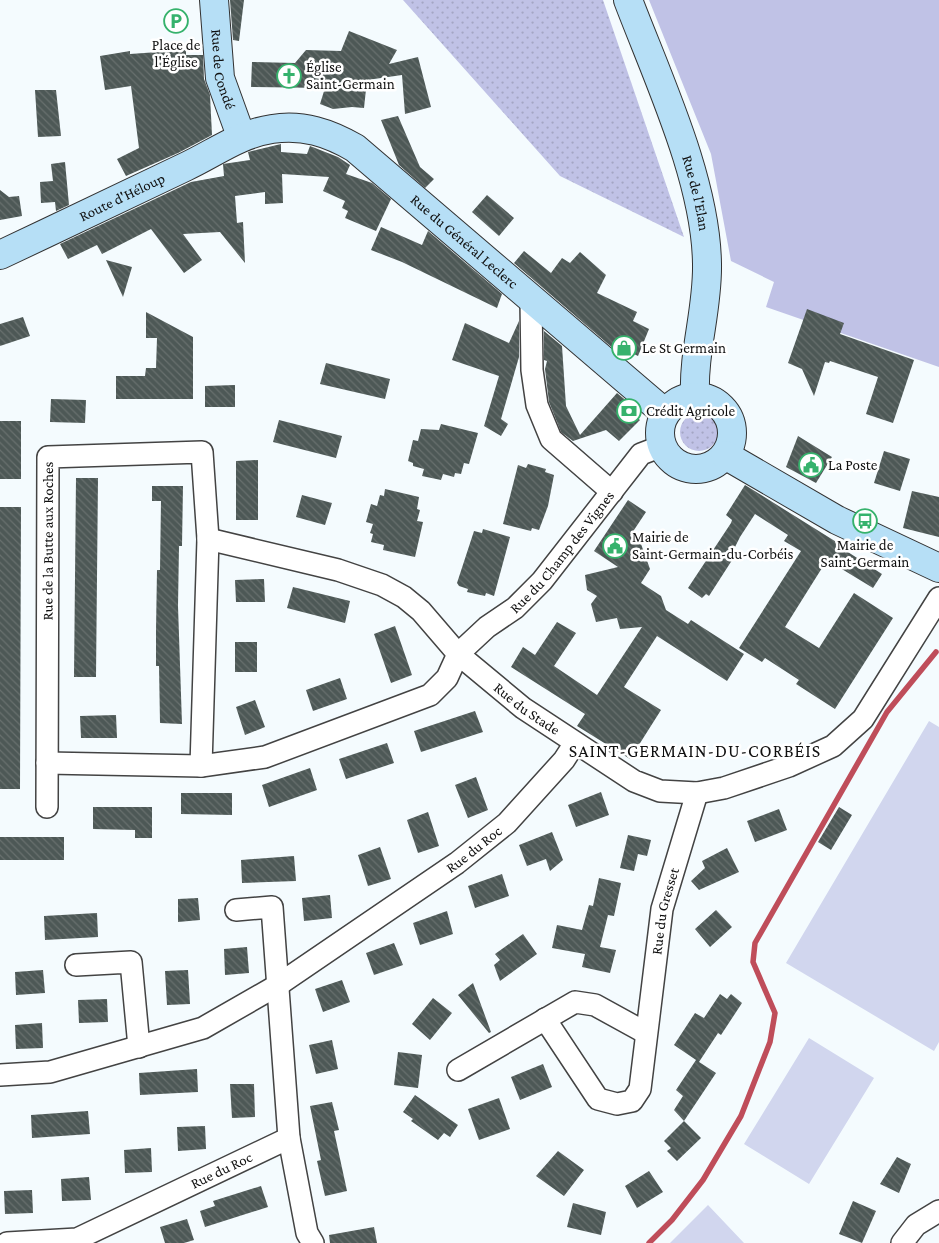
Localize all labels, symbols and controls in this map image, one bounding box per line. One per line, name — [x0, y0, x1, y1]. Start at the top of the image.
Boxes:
parking icon: Place de l'Église — [163, 8, 189, 34]
street label: Rue de Condé — [208, 28, 239, 112]
place label: Place de l'Église — [152, 37, 201, 71]
place label: Église Saint-Germain — [306, 59, 395, 92]
church icon: Église Saint-Germain — [276, 63, 302, 89]
street label: Rue de l'Elan — [679, 153, 712, 232]
street label: Route d'Héloup — [77, 170, 168, 224]
street label: Rue du Général Leclerc — [407, 191, 522, 292]
shop icon: Le St Germain — [611, 335, 637, 361]
place label: Le St Germain — [642, 340, 726, 356]
bank icon: Crédit Agricole — [616, 398, 642, 424]
place label: Crédit Agricole — [646, 403, 736, 420]
public building icon: La Poste — [798, 452, 824, 478]
place label: La Poste — [828, 457, 878, 473]
street label: Rue de la Butte aux Roches — [40, 461, 56, 621]
street label: Rue du Champ des Vignes — [507, 488, 617, 616]
bus stop icon: Mairie de Saint-Germain — [852, 508, 878, 534]
place label: Mairie de Saint-Germain-du-Corbéis — [632, 529, 794, 562]
public building icon: Mairie de Saint-Germain-du-Corbéis — [602, 533, 628, 559]
place label: Mairie de Saint-Germain — [821, 537, 909, 570]
street label: Rue du Stade — [491, 679, 563, 738]
district label: SAINT-GERMAIN-DU-CORBÉIS — [569, 741, 821, 761]
street label: Rue du Roc — [443, 822, 505, 876]
street label: Rue du Gresset — [648, 865, 682, 956]
street label: Rue du Roc — [188, 1148, 255, 1192]

